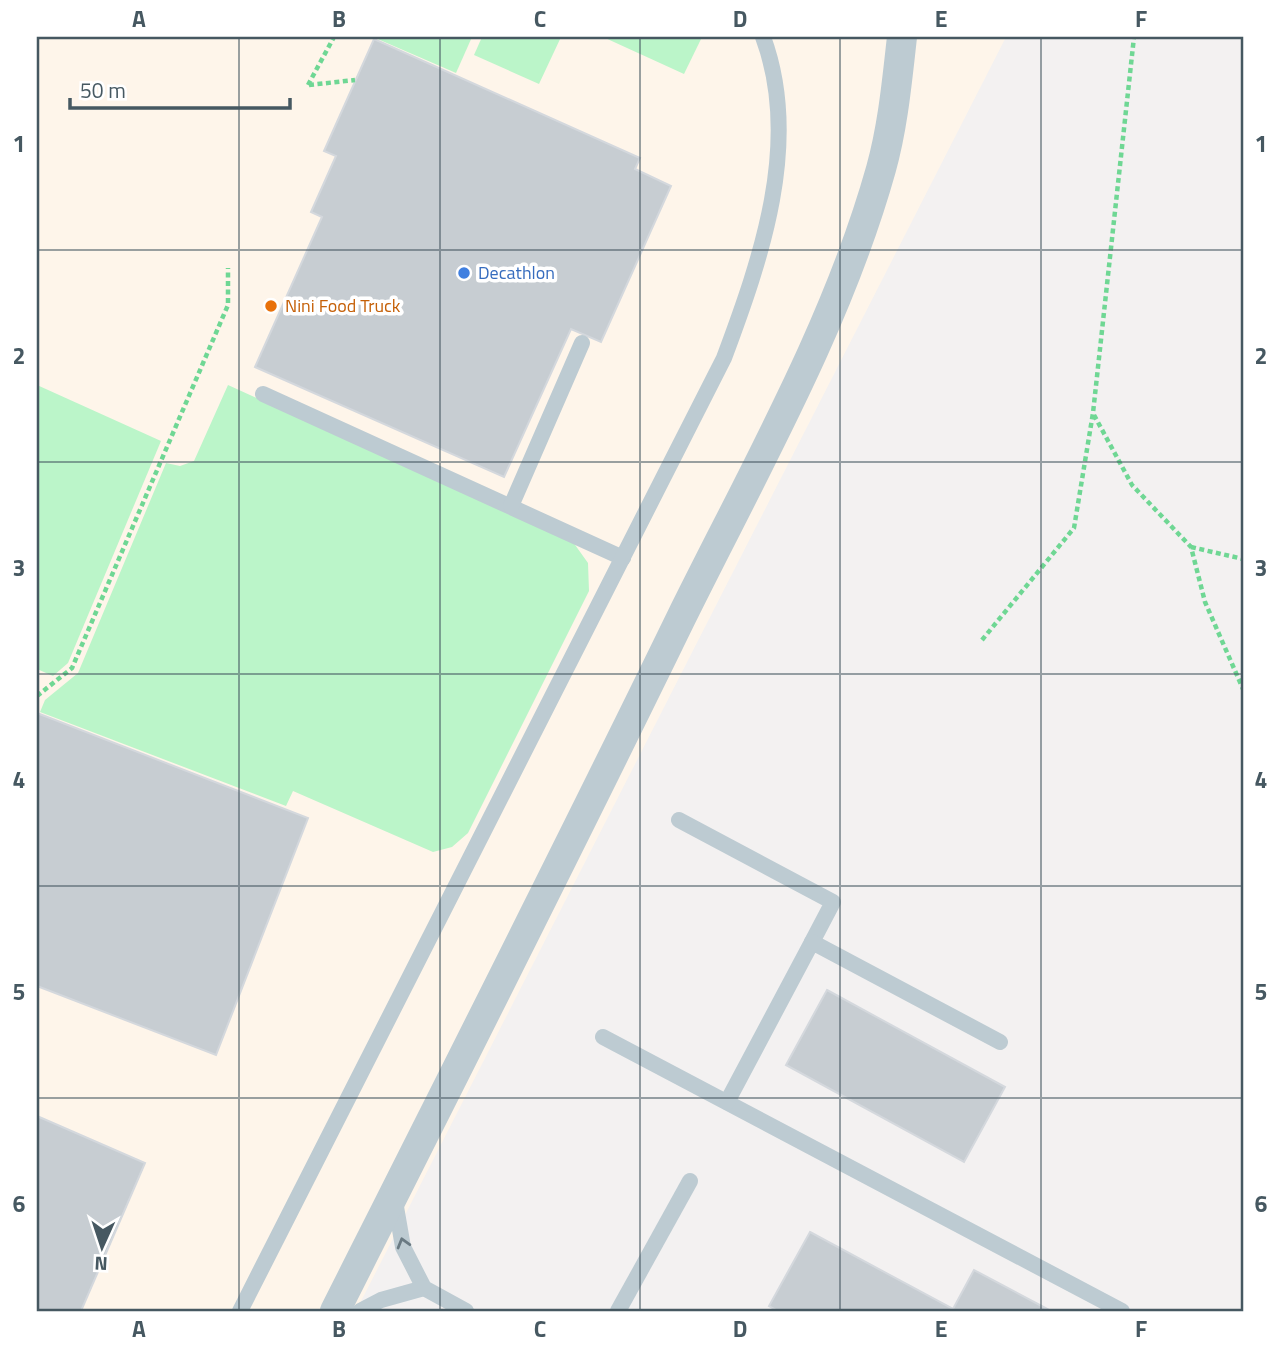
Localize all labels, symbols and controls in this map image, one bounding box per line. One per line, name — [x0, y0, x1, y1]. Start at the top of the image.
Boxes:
text: A — [132, 1, 146, 36]
text: B — [332, 1, 346, 36]
text: C — [534, 1, 546, 36]
text: D — [733, 1, 747, 36]
text: E — [935, 1, 947, 36]
text: F — [1135, 1, 1147, 36]
scale bar — [70, 66, 290, 110]
text: 50 m — [80, 74, 126, 106]
text: 1 — [13, 126, 25, 161]
text: 1 — [1255, 126, 1267, 161]
place label: Decathlon — [478, 259, 555, 286]
marker: Decathlon — [456, 265, 472, 281]
place label: Nini Food Truck — [285, 292, 401, 319]
marker: Nini Food Truck — [263, 298, 279, 314]
text: 2 — [13, 338, 25, 373]
text: 2 — [1255, 338, 1267, 373]
text: 3 — [13, 550, 25, 585]
text: 3 — [1255, 550, 1267, 585]
text: 4 — [13, 762, 25, 797]
text: 4 — [1255, 762, 1267, 797]
text: 5 — [13, 974, 25, 1009]
text: 5 — [1255, 974, 1267, 1009]
text: 6 — [13, 1186, 26, 1221]
text: 6 — [1255, 1186, 1268, 1221]
north arrow — [66, 1212, 136, 1282]
one-way arrow — [397, 1238, 412, 1250]
text: N — [94, 1250, 108, 1279]
text: A — [132, 1311, 146, 1346]
text: B — [332, 1311, 346, 1346]
text: C — [534, 1311, 546, 1346]
text: D — [733, 1311, 747, 1346]
text: E — [935, 1311, 947, 1346]
text: F — [1135, 1311, 1147, 1346]

